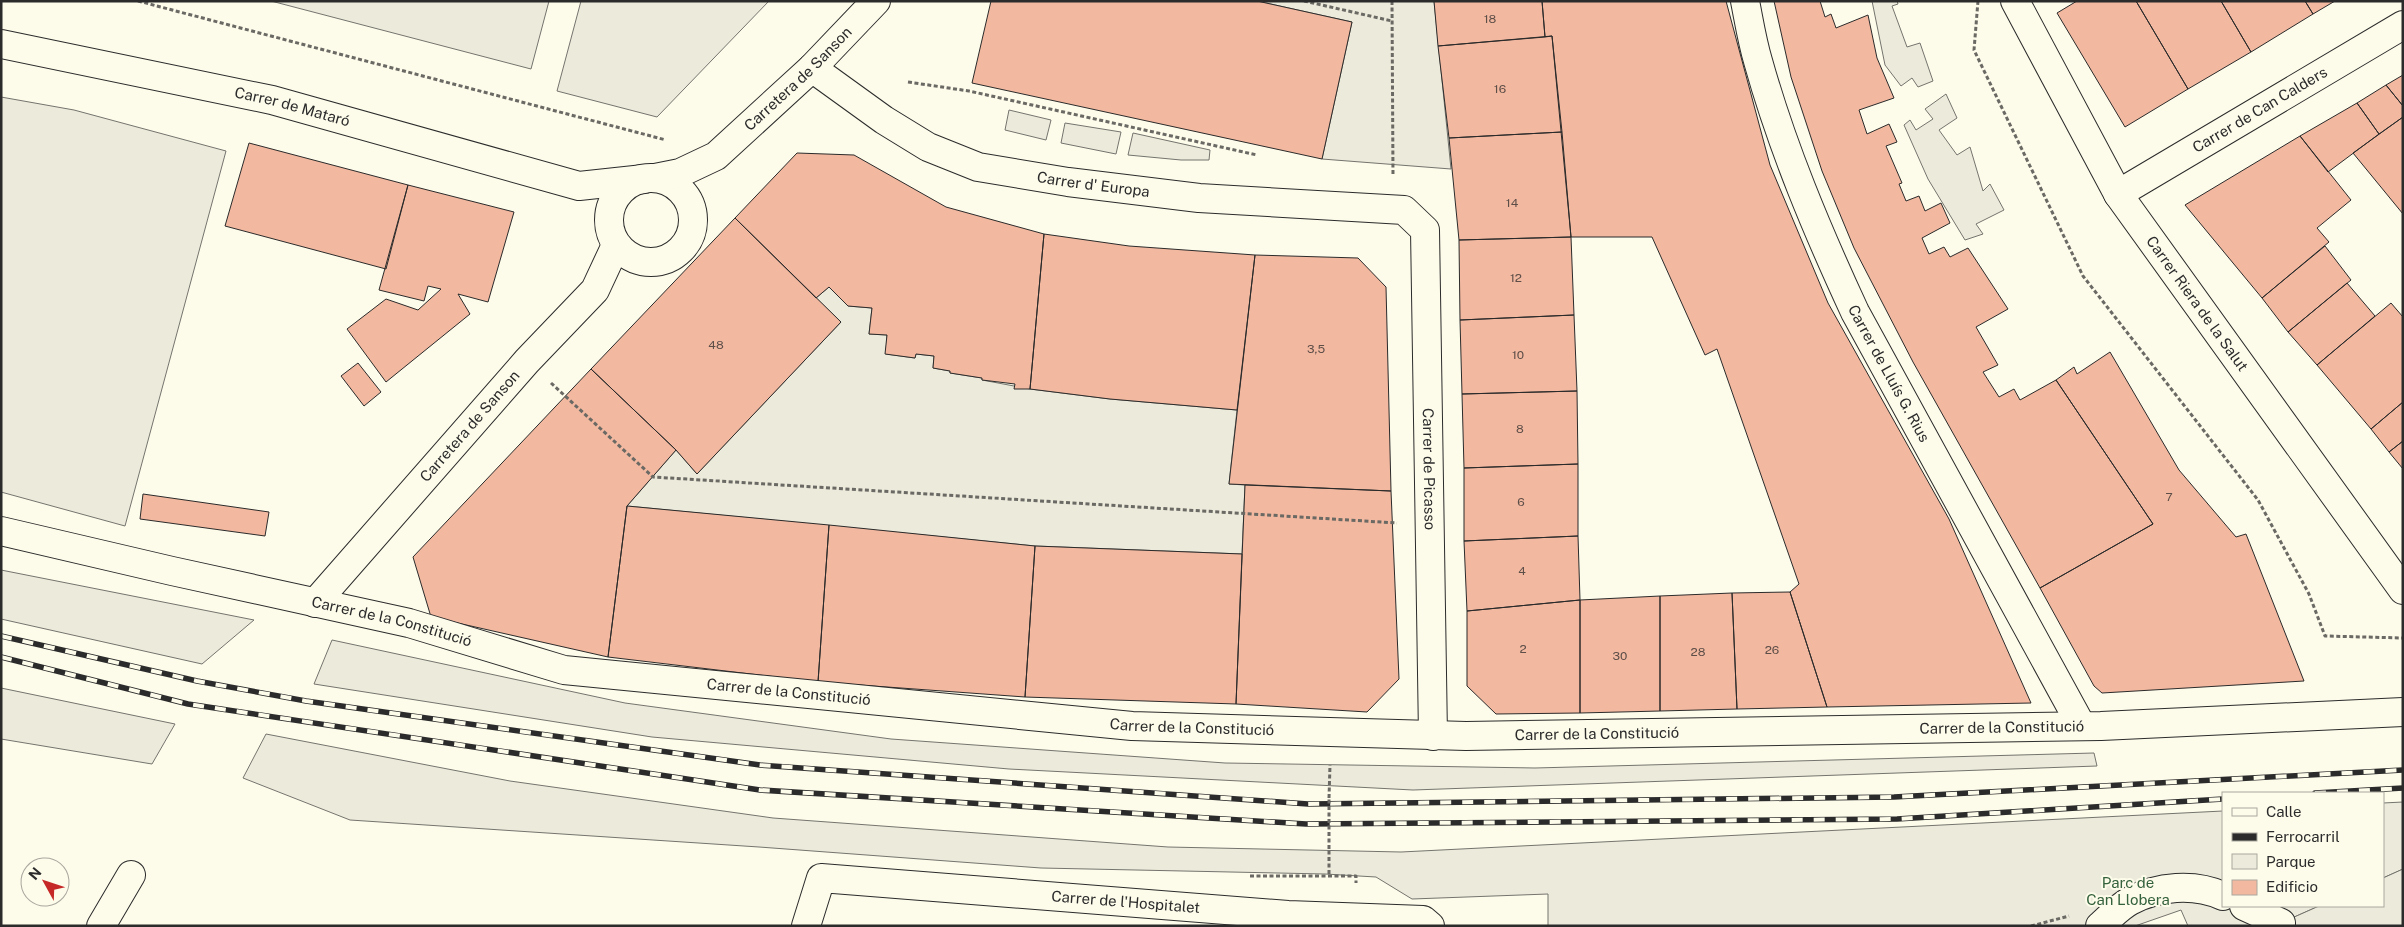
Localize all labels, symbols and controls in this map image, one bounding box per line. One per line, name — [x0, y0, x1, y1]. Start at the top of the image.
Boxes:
house number: 18 — [1484, 12, 1497, 26]
street label: Carretera de Sanson — [740, 23, 855, 134]
street label: Carrer de Can Calders — [2189, 63, 2330, 156]
house number: 16 — [1494, 82, 1506, 96]
street label: Carrer de Mataró — [233, 83, 352, 129]
street label: Carrer d' Europa — [1036, 168, 1151, 200]
house number: 14 — [1506, 196, 1519, 210]
street label: Carrer Riera de la Salut — [2143, 233, 2252, 374]
house number: 12 — [1510, 271, 1522, 285]
street label: Carrer de Lluís G. Rius — [1845, 302, 1933, 445]
house number: 48 — [708, 338, 724, 352]
house number: 3,5 — [1307, 342, 1325, 356]
house number: 10 — [1512, 348, 1524, 362]
street label: Carretera de Sanson — [416, 367, 523, 485]
street label: Carrer de Picasso — [1420, 408, 1439, 530]
house number: 8 — [1516, 422, 1524, 436]
house number: 7 — [2165, 490, 2173, 504]
house number: 6 — [1517, 495, 1525, 509]
house number: 4 — [1518, 564, 1526, 578]
street label: Carrer de la Constitució — [310, 593, 474, 650]
house number: 2 — [1519, 642, 1527, 656]
house number: 26 — [1765, 643, 1779, 657]
house number: 28 — [1691, 645, 1706, 659]
house number: 30 — [1613, 649, 1627, 663]
street label: Carrer de la Constitució — [706, 675, 871, 708]
street label: Carrer de la Constitució — [1109, 715, 1275, 738]
street label: Carrer de la Constitució — [1919, 717, 2084, 737]
street label: Carrer de la Constitució — [1514, 724, 1679, 743]
legend — [2222, 792, 2384, 907]
text: Calle — [2266, 803, 2302, 820]
text: Ferrocarril — [2266, 828, 2340, 845]
text: Parque — [2266, 853, 2316, 870]
north arrow — [20, 857, 70, 907]
text: N — [25, 864, 45, 883]
park label: Parc de Can Llobera — [2086, 874, 2170, 908]
text: Edificio — [2266, 878, 2318, 895]
street label: Carrer de l'Hospitalet — [1051, 887, 1201, 916]

